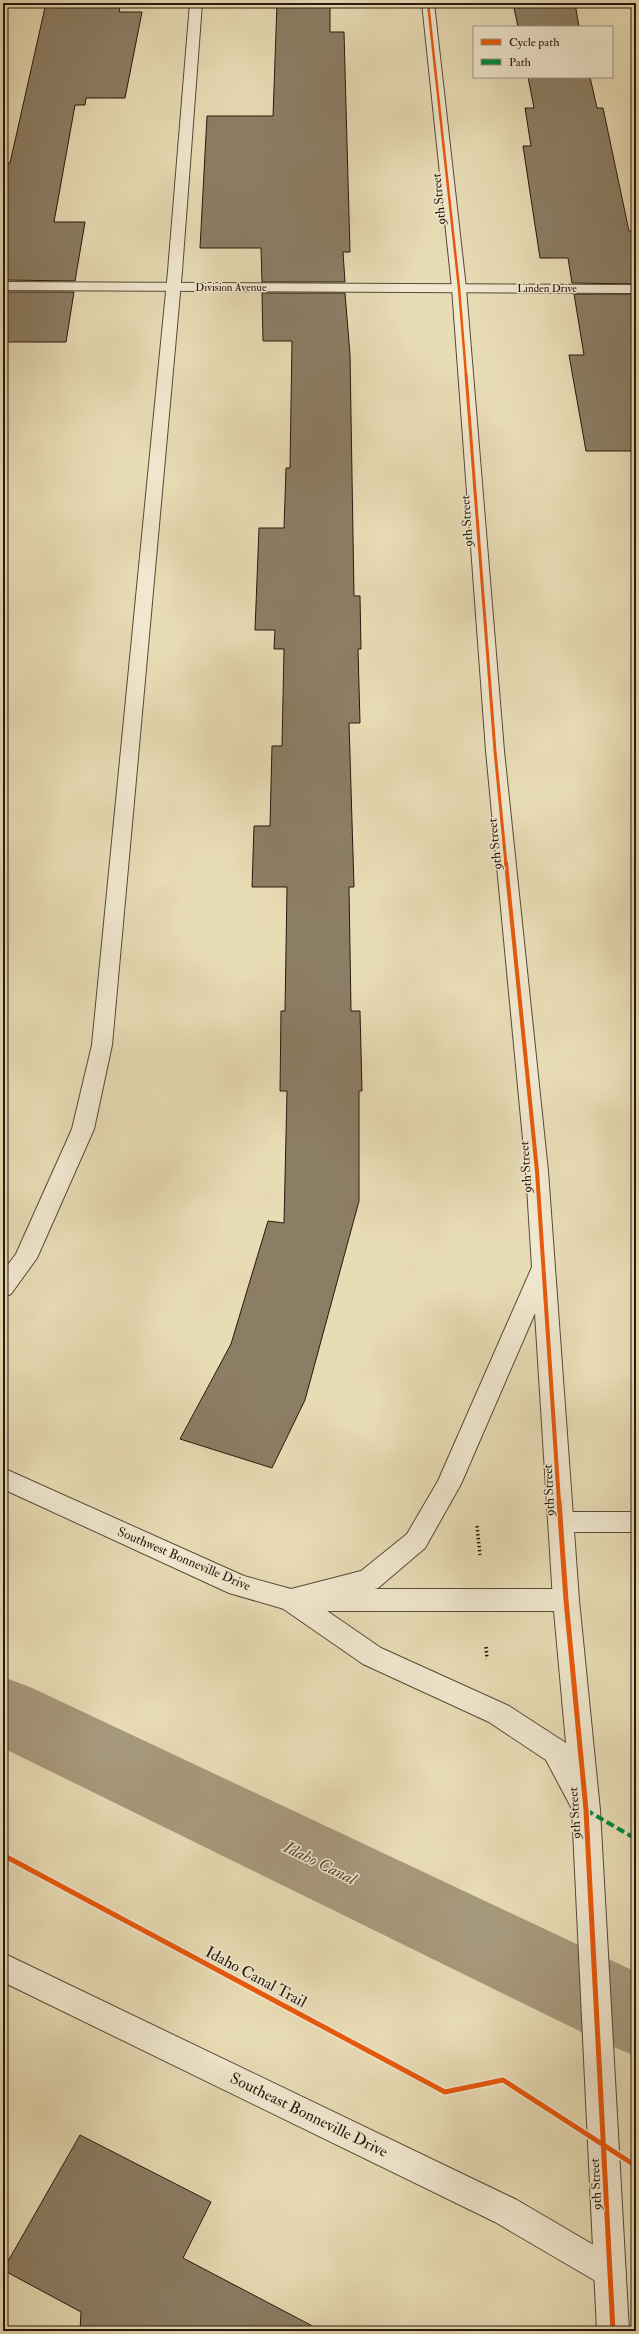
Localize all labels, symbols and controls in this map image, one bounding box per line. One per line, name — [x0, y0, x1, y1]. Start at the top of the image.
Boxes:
legend — [473, 26, 613, 78]
text: Cycle path — [509, 35, 560, 50]
text: Path — [509, 55, 532, 70]
street label: 9th Street — [428, 172, 450, 227]
street label: Division Avenue — [195, 281, 267, 294]
street label: Linden Drive — [517, 282, 577, 295]
street label: 9th Street — [457, 495, 477, 548]
street label: 9th Street — [484, 817, 506, 872]
street label: 9th Street — [516, 1141, 536, 1194]
street label: 9th Street — [540, 1464, 558, 1517]
street label: Southwest Bonneville Drive — [115, 1524, 253, 1595]
street label: 9th Street — [565, 1787, 585, 1840]
water label: Idaho Canal — [279, 1836, 361, 1890]
street label: Idaho Canal Trail — [202, 1942, 310, 2012]
street label: Southeast Bonneville Drive — [227, 2068, 391, 2162]
street label: 9th Street — [587, 2158, 605, 2211]

